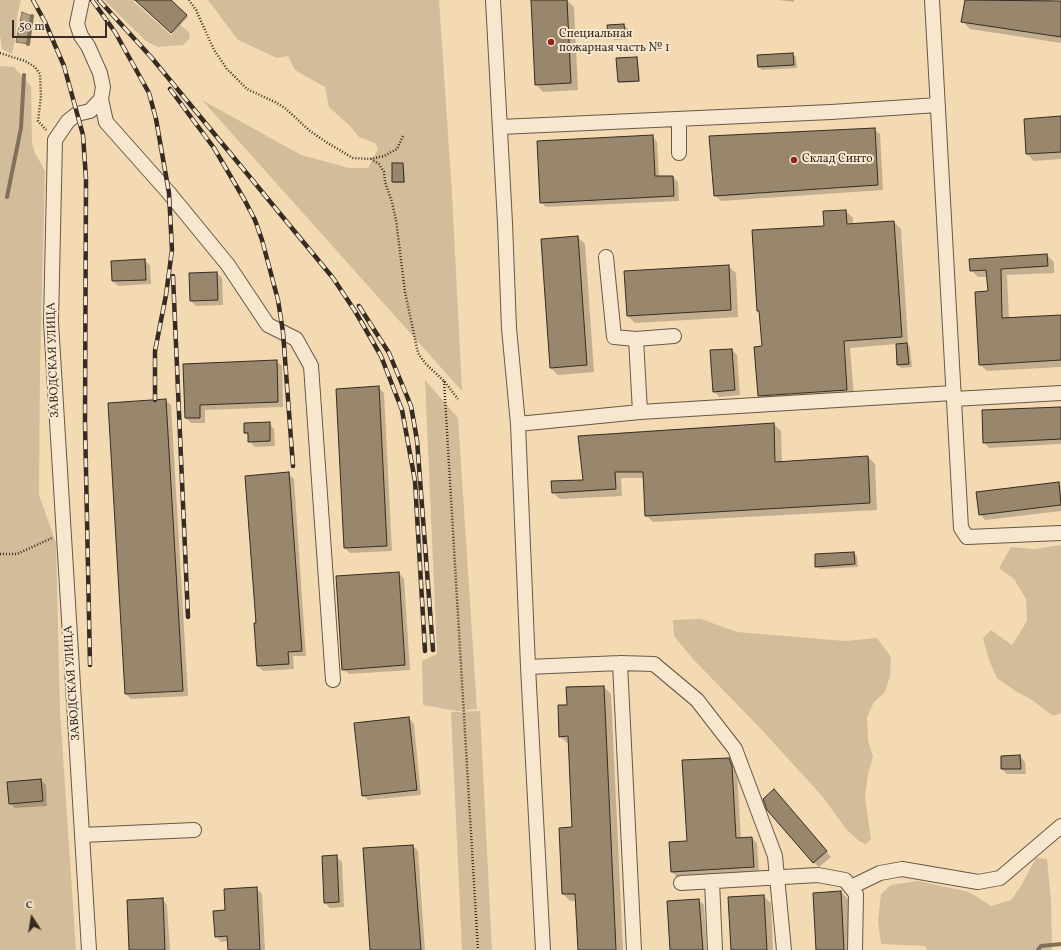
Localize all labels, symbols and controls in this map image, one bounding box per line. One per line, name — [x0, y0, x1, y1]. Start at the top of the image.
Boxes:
scale bar — [14, 12, 109, 38]
text: 50 m — [19, 19, 45, 35]
place label: Специальная пожарная часть № 1 — [559, 28, 670, 56]
marker: Специальная пожарная часть № 1 — [546, 37, 556, 47]
place label: Склад Синто — [802, 153, 873, 167]
marker: Склад Синто — [789, 155, 799, 165]
street label: ЗАВОДСКАЯ УЛИЦА — [45, 302, 63, 418]
street label: ЗАВОДСКАЯ УЛИЦА — [62, 625, 84, 741]
north arrow — [12, 898, 52, 938]
text: С — [24, 898, 34, 914]

